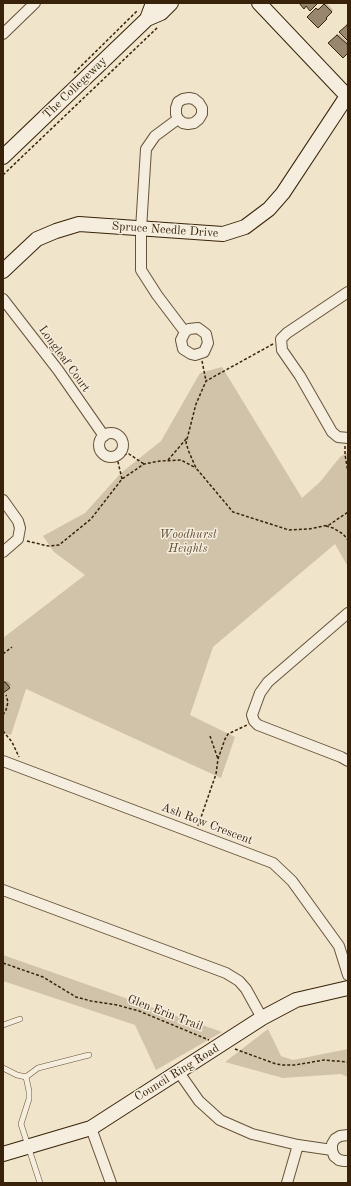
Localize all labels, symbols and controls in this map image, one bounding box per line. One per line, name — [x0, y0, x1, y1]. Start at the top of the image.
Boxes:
street label: The Collegeway — [40, 54, 110, 122]
street label: Spruce Needle Drive — [111, 219, 219, 241]
street label: Longleaf Court — [35, 323, 93, 395]
park label: Woodhurst Heights — [159, 528, 217, 556]
street label: Ash Row Crescent — [159, 800, 255, 848]
street label: Glen Erin Trail — [125, 992, 205, 1034]
street label: Council Ring Road — [132, 1041, 222, 1105]

